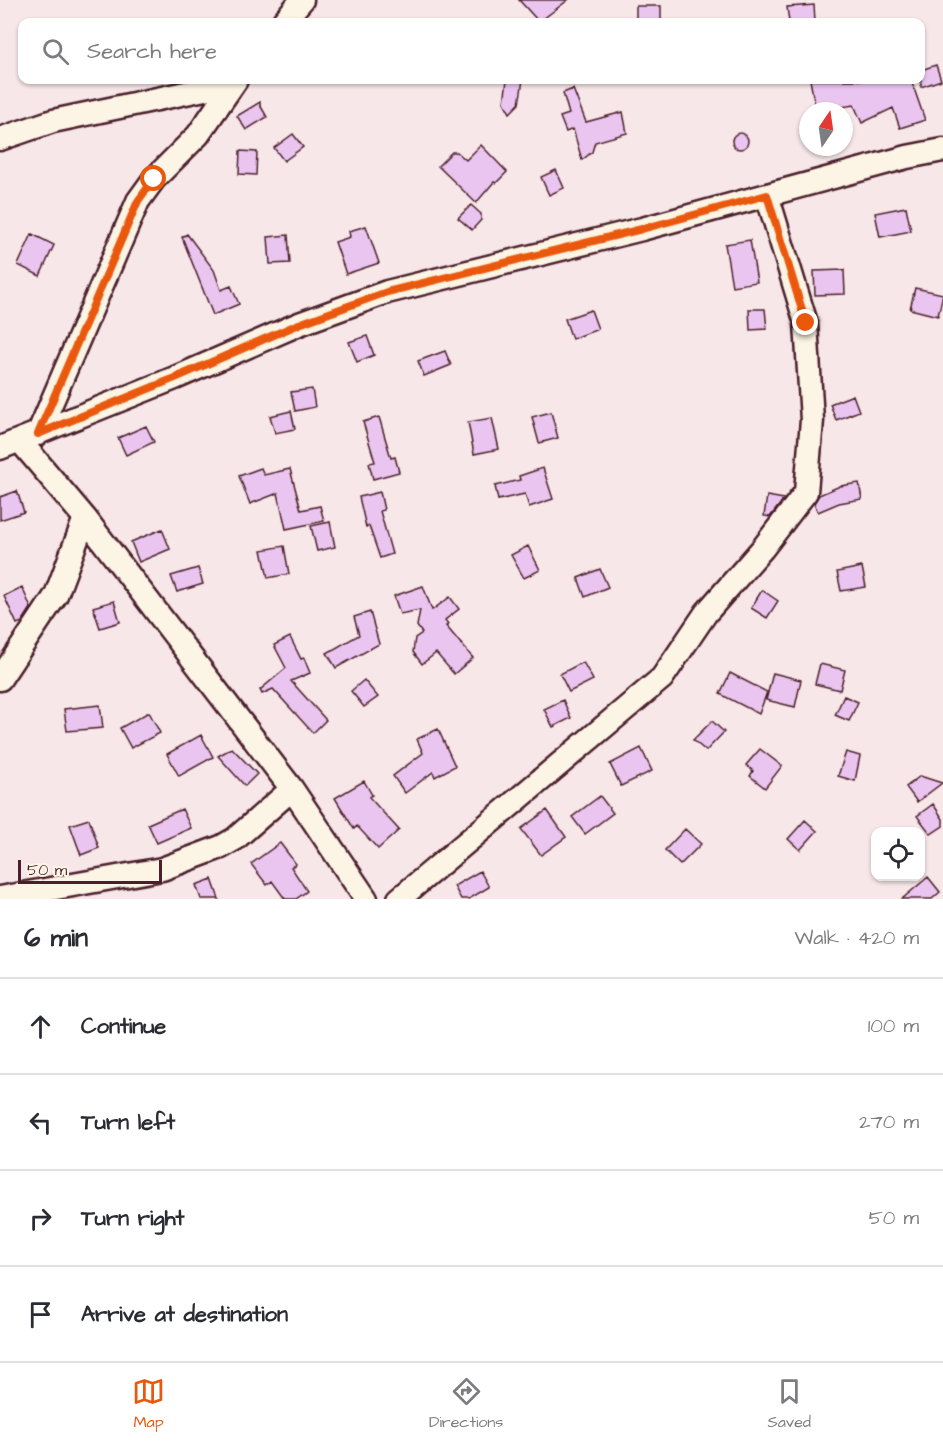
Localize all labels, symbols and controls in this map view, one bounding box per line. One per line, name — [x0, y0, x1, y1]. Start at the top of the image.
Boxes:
search box — [18, 18, 925, 84]
icon: search — [39, 35, 72, 68]
text: Search here — [87, 36, 217, 67]
north arrow — [799, 102, 853, 156]
route start — [140, 165, 166, 191]
route end — [792, 309, 818, 335]
map controls — [871, 827, 925, 881]
button: locate — [871, 827, 925, 881]
scale bar — [18, 857, 162, 884]
text: 50 m — [27, 859, 67, 881]
text: 6 min — [24, 920, 88, 956]
text: Walk · 420 m — [795, 924, 919, 952]
icon: ahead — [24, 1010, 57, 1043]
text: Continue — [81, 1011, 166, 1042]
text: 100 m — [868, 1012, 919, 1040]
icon: left — [24, 1106, 57, 1139]
text: Turn left — [81, 1107, 175, 1138]
text: 270 m — [859, 1108, 919, 1136]
icon: right — [24, 1202, 57, 1235]
text: Turn right — [81, 1203, 184, 1234]
text: 50 m — [869, 1204, 919, 1232]
icon: arrive — [24, 1298, 57, 1331]
text: Arrive at destination — [81, 1299, 288, 1330]
tab: Map — [132, 1375, 165, 1433]
tab: Directions — [429, 1375, 503, 1433]
tab: Saved — [767, 1375, 811, 1433]

